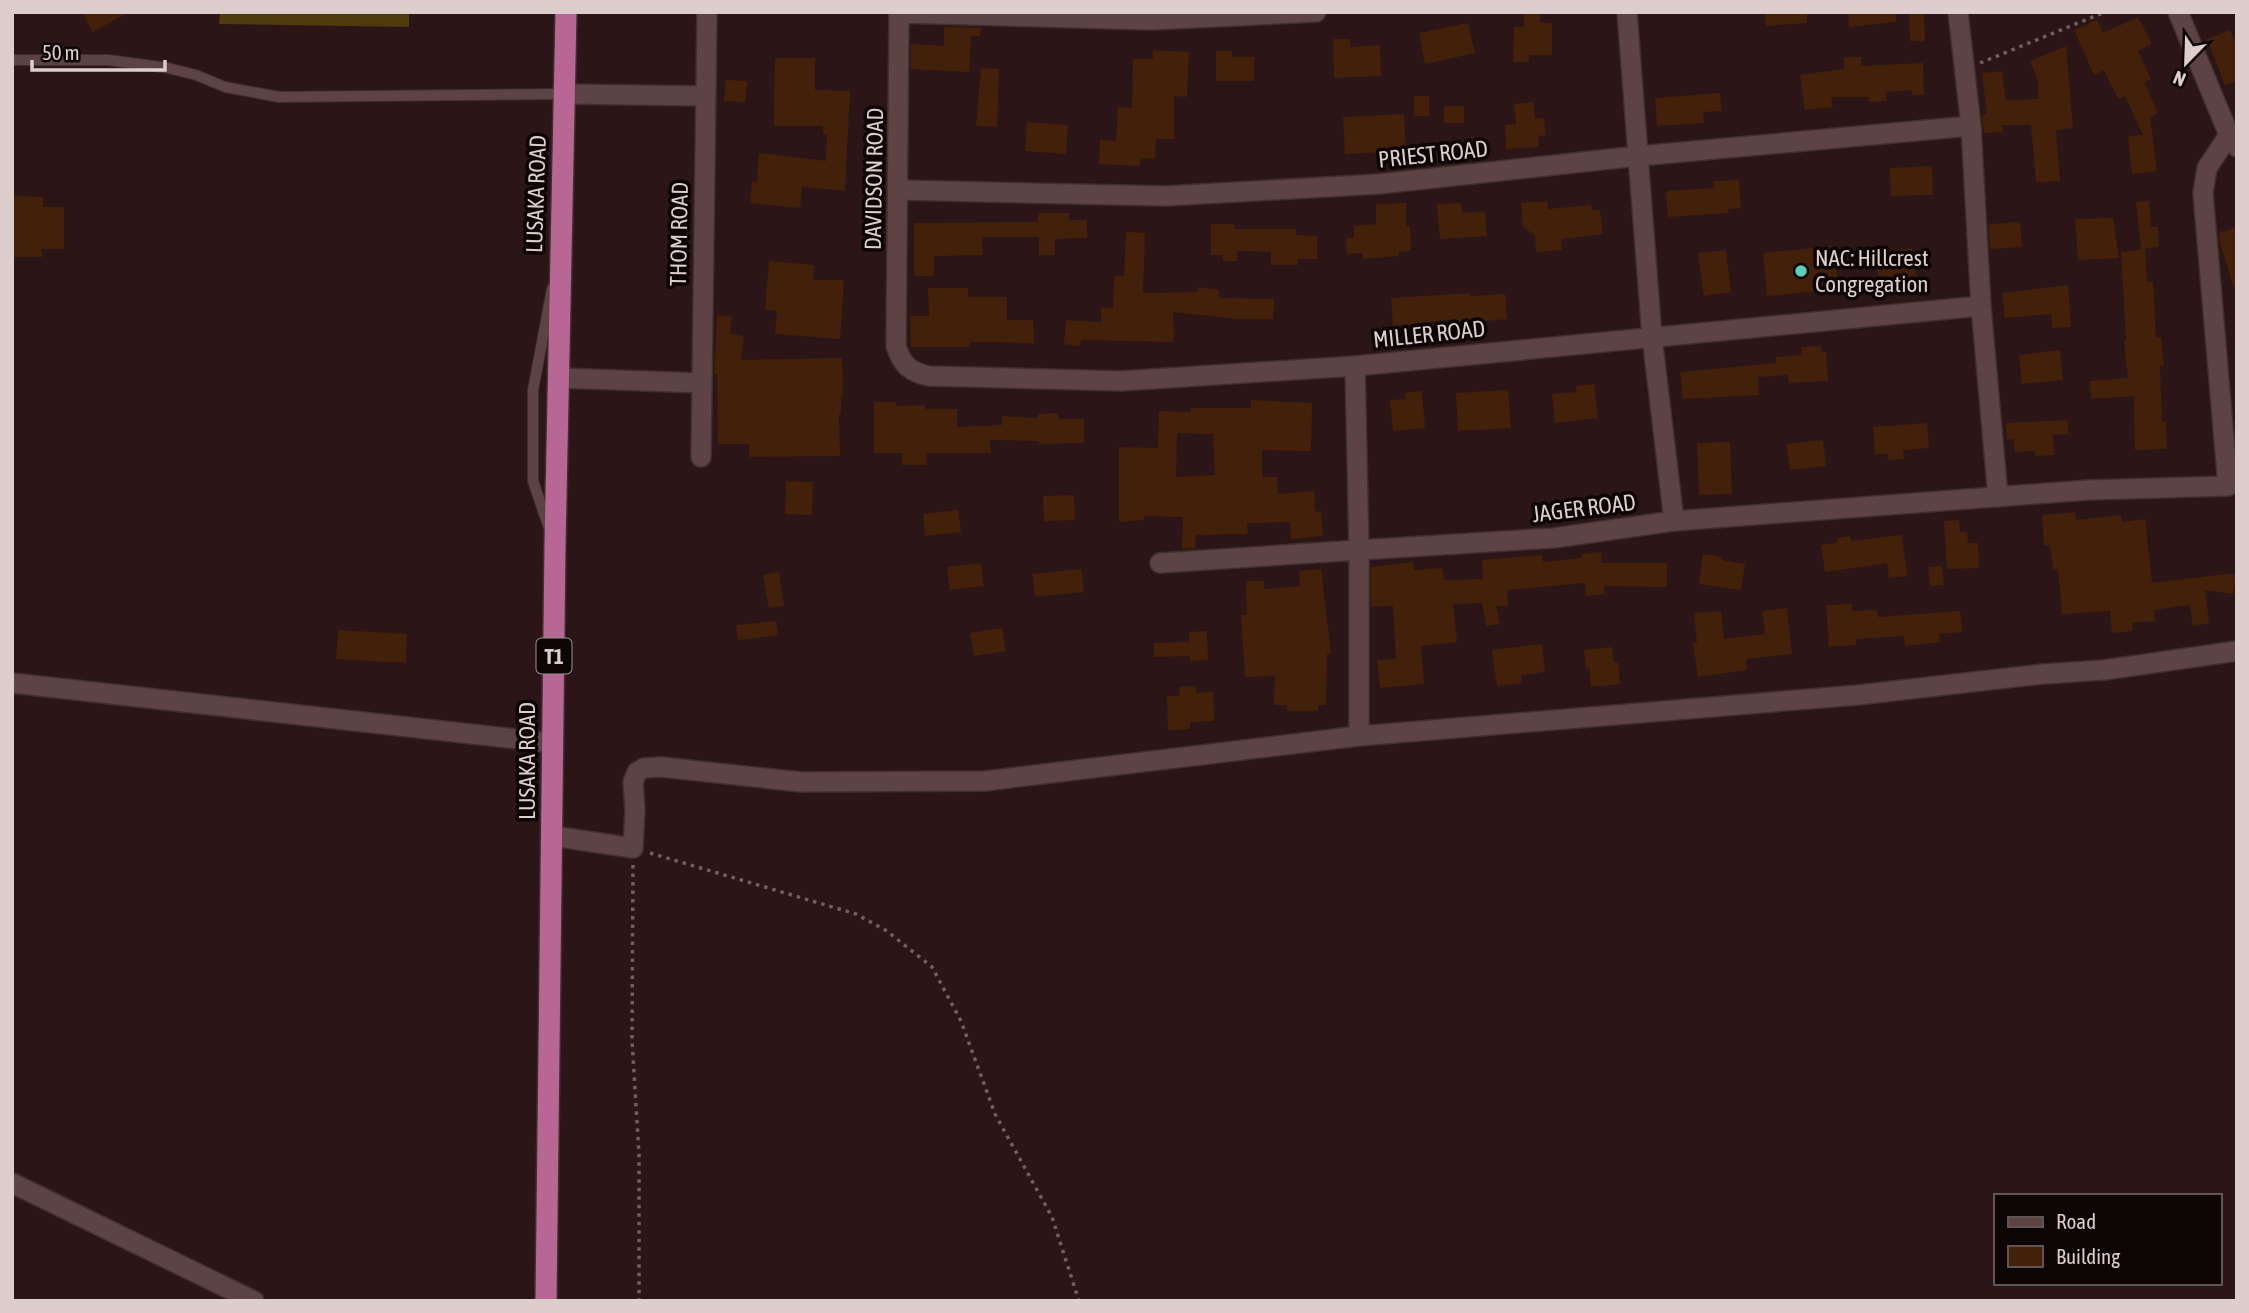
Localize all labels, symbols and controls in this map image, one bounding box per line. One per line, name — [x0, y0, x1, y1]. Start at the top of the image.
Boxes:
scale bar — [32, 28, 164, 72]
north arrow — [2151, 28, 2221, 98]
text: 50 m — [42, 40, 80, 64]
text: N — [2170, 66, 2189, 91]
street label: DAVIDSON ROAD — [860, 108, 888, 250]
street label: LUSAKA ROAD — [521, 135, 551, 253]
street label: PRIEST ROAD — [1377, 135, 1489, 173]
street label: THOM ROAD — [665, 182, 693, 286]
place label: NAC: Hillcrest Congregation — [1815, 245, 1929, 297]
marker: NAC: Hillcrest Congregation — [1793, 263, 1809, 279]
street label: MILLER ROAD — [1372, 315, 1486, 353]
street label: JAGER ROAD — [1531, 489, 1637, 527]
road number: T1 — [536, 638, 572, 674]
street label: LUSAKA ROAD — [514, 702, 540, 820]
legend — [1994, 1194, 2221, 1285]
text: Road — [2056, 1209, 2096, 1233]
text: Building — [2056, 1244, 2120, 1268]

